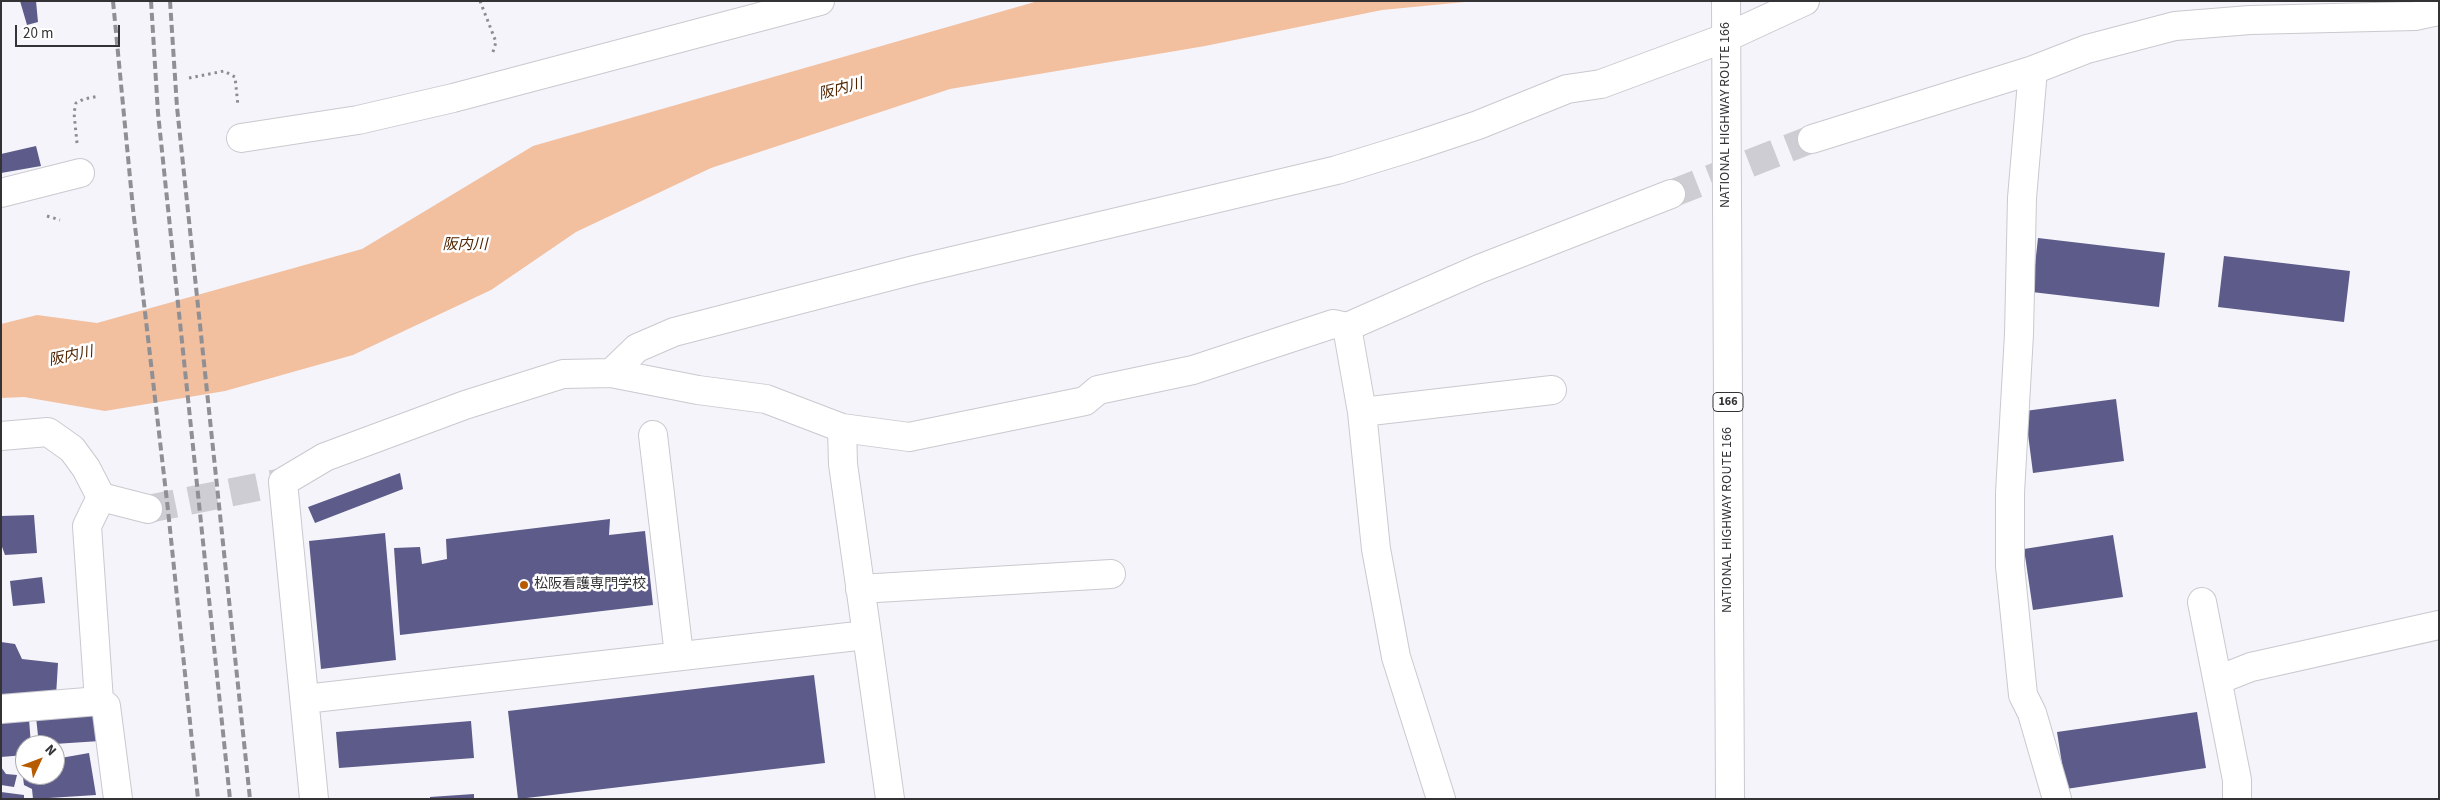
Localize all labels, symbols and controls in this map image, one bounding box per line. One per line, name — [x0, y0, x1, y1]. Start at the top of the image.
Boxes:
scale bar — [18, 15, 122, 47]
street label: NATIONAL HIGHWAY ROUTE 166 — [1718, 22, 1734, 208]
text: 20 m — [23, 23, 53, 44]
water label: 阪内川 — [817, 76, 865, 104]
water label: 阪内川 — [443, 237, 487, 255]
water label: 阪内川 — [47, 344, 95, 370]
road number: 166 — [1713, 392, 1743, 412]
street label: NATIONAL HIGHWAY ROUTE 166 — [1720, 427, 1736, 613]
place label: 松阪看護専門学校 — [534, 577, 646, 593]
marker: 松阪看護専門学校 — [518, 579, 530, 591]
north arrow — [15, 735, 65, 785]
text: N — [40, 740, 61, 761]

